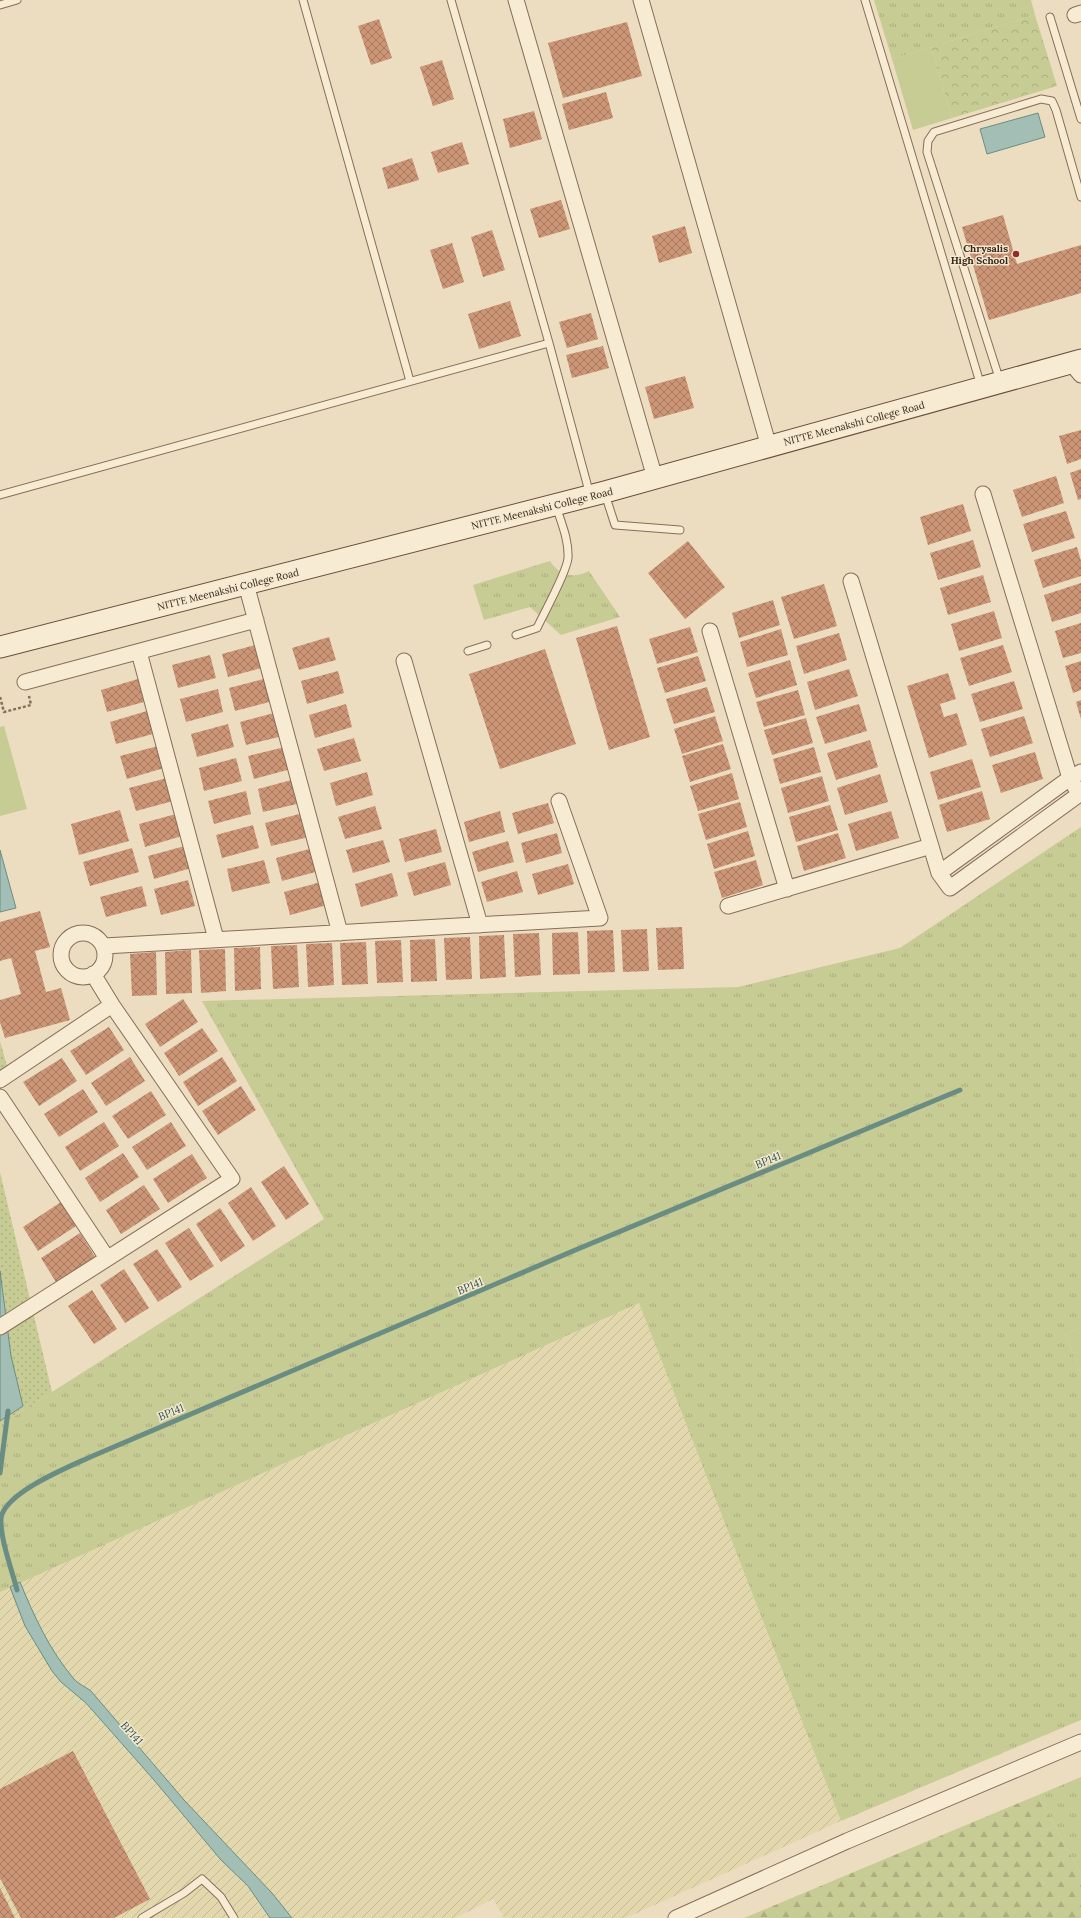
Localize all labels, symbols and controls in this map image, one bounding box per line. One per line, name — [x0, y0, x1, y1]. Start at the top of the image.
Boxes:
place label: Chrysalis High School — [951, 242, 1008, 267]
marker: Chrysalis High School — [1011, 249, 1021, 259]
street label: NITTE Meenakshi College Road — [782, 398, 926, 449]
street label: NITTE Meenakshi College Road — [470, 485, 614, 532]
street label: NITTE Meenakshi College Road — [156, 566, 300, 613]
water label: BP141 — [753, 1148, 783, 1172]
water label: BP141 — [455, 1274, 485, 1298]
water label: BP141 — [156, 1400, 186, 1424]
water label: BP141 — [118, 1718, 146, 1748]

